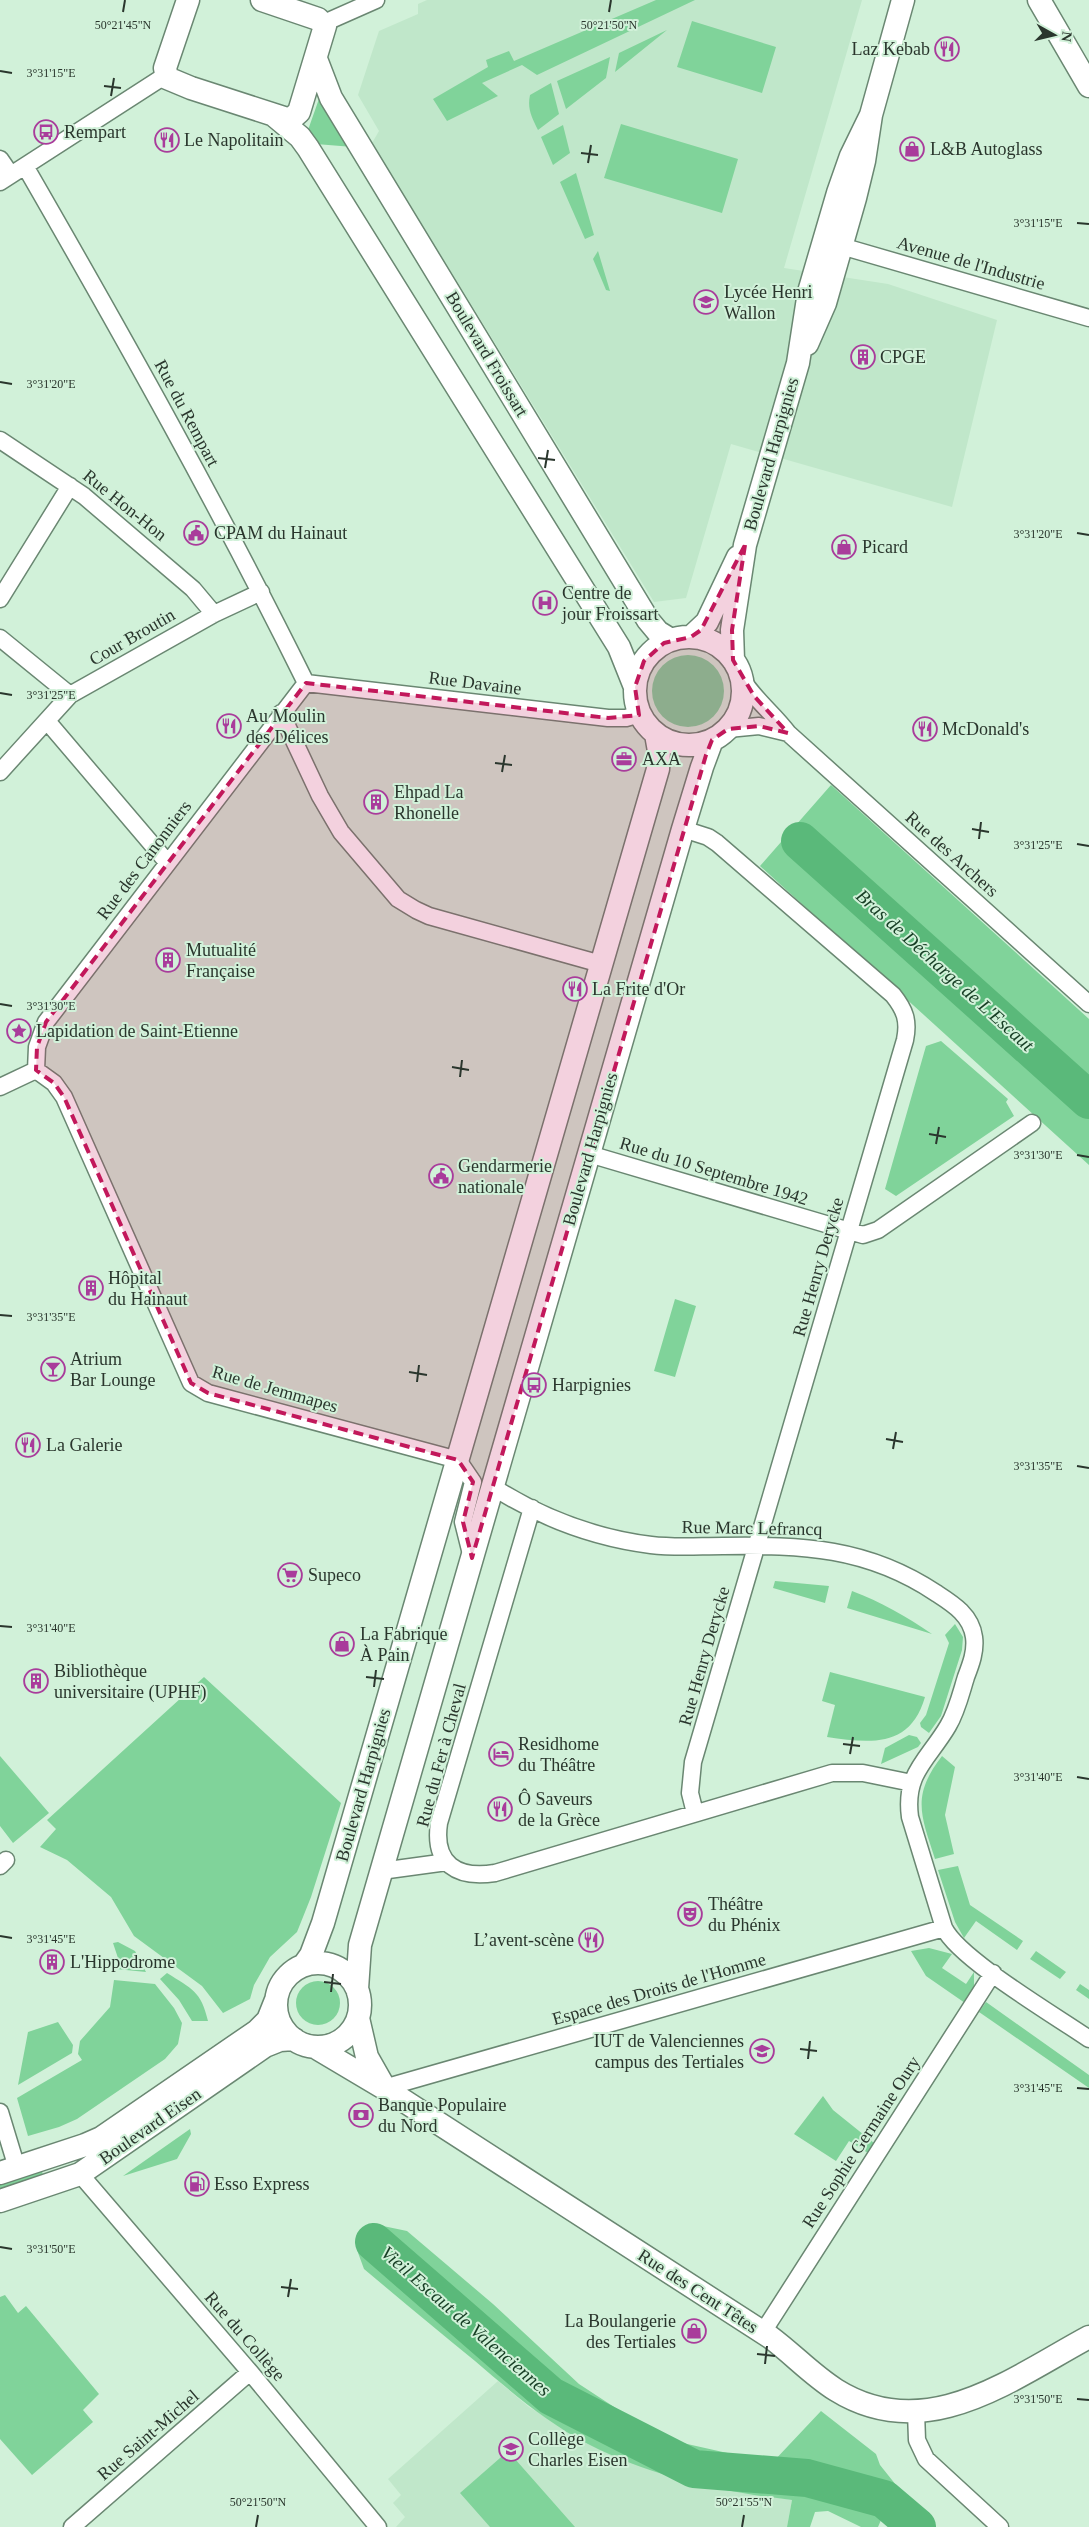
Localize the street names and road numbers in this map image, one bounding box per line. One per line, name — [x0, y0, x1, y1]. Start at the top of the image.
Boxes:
street label: Avenue de l'Industrie — [895, 232, 1047, 294]
street label: Boulevard Froissart — [442, 288, 532, 420]
street label: Rue du Rempart — [150, 356, 224, 470]
street label: Boulevard Harpignies — [740, 375, 802, 533]
street label: Rue Hon-Hon — [79, 465, 171, 545]
street label: Cour Broutin — [86, 604, 178, 670]
street label: Rue Davaine — [427, 667, 523, 699]
street label: Rue des Canonniers — [93, 796, 195, 924]
street label: Rue des Archers — [901, 807, 1003, 901]
street label: Boulevard Harpignies — [559, 1070, 621, 1228]
street label: Rue du 10 Septembre 1942 — [617, 1133, 811, 1209]
street label: Rue Henry Derycke — [789, 1195, 847, 1339]
street label: Rue de Jemmapes — [210, 1361, 340, 1417]
street label: Rue Marc Lefrancq — [681, 1517, 823, 1539]
street label: Rue Henry Derycke — [675, 1584, 733, 1728]
street label: Rue du Fer à Cheval — [412, 1681, 470, 1829]
street label: Boulevard Harpignies — [332, 1706, 394, 1864]
street label: Espace des Droits de l'Homme — [550, 1949, 768, 2029]
street label: Rue Sophie Germaine Oury — [798, 2052, 924, 2232]
street label: Boulevard Eisen — [95, 2084, 205, 2168]
street label: Rue des Cent Têtes — [634, 2245, 762, 2337]
street label: Rue du Collège — [201, 2287, 289, 2385]
street label: Rue Saint-Michel — [93, 2386, 203, 2484]

